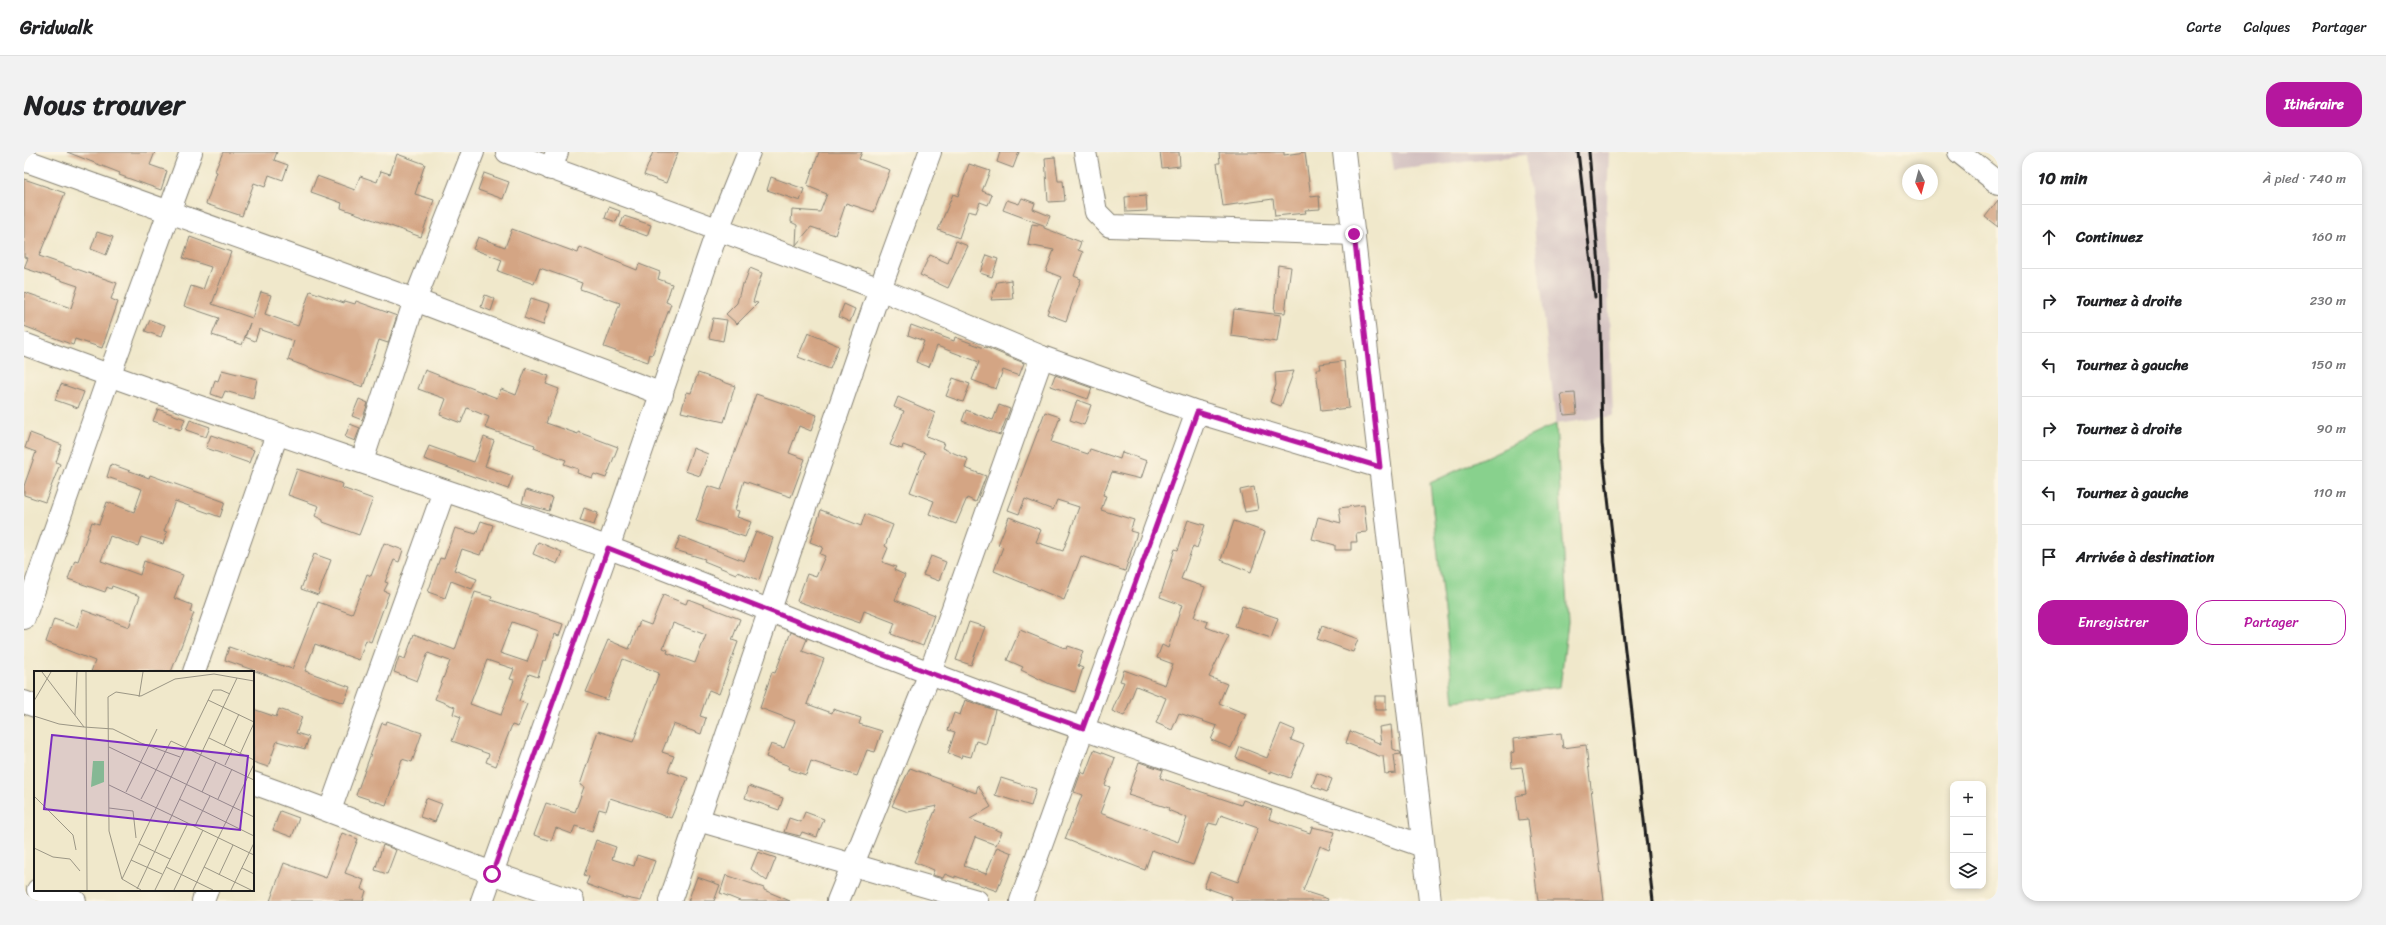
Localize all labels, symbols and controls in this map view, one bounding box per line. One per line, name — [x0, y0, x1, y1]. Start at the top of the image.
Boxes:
text: Gridwalk — [20, 11, 93, 44]
text: Carte — [2187, 15, 2221, 40]
text: Calques — [2243, 15, 2290, 40]
text: Partager — [2312, 15, 2366, 40]
text: Nous trouver — [24, 80, 184, 129]
button: Itinéraire — [2266, 82, 2362, 127]
text: 10 min — [2038, 163, 2087, 193]
north arrow — [1902, 164, 1938, 200]
text: À pied · 740 m — [2263, 167, 2346, 190]
text: Continuez — [2076, 224, 2143, 250]
route end — [1345, 225, 1363, 243]
text: 160 m — [2311, 225, 2346, 248]
icon: ahead — [2038, 226, 2060, 248]
text: Tournez à droite — [2076, 288, 2182, 314]
text: 230 m — [2310, 289, 2346, 312]
icon: right — [2038, 290, 2060, 312]
text: Tournez à gauche — [2076, 352, 2188, 378]
text: 150 m — [2311, 353, 2346, 376]
icon: left — [2038, 354, 2060, 376]
text: Tournez à droite — [2076, 416, 2182, 442]
text: 90 m — [2316, 417, 2346, 440]
icon: right — [2038, 418, 2060, 440]
text: Tournez à gauche — [2076, 480, 2188, 506]
text: 110 m — [2313, 481, 2346, 504]
icon: left — [2038, 482, 2060, 504]
text: Arrivée à destination — [2076, 544, 2214, 570]
icon: arrive — [2038, 546, 2060, 568]
button: Enregistrer — [2038, 600, 2188, 645]
button: Partager — [2196, 600, 2346, 645]
inset map — [34, 671, 254, 891]
map controls — [1950, 781, 1986, 889]
button: + — [1950, 781, 1986, 817]
button: − — [1950, 817, 1986, 853]
button: layers — [1950, 853, 1986, 889]
route start — [483, 865, 501, 883]

